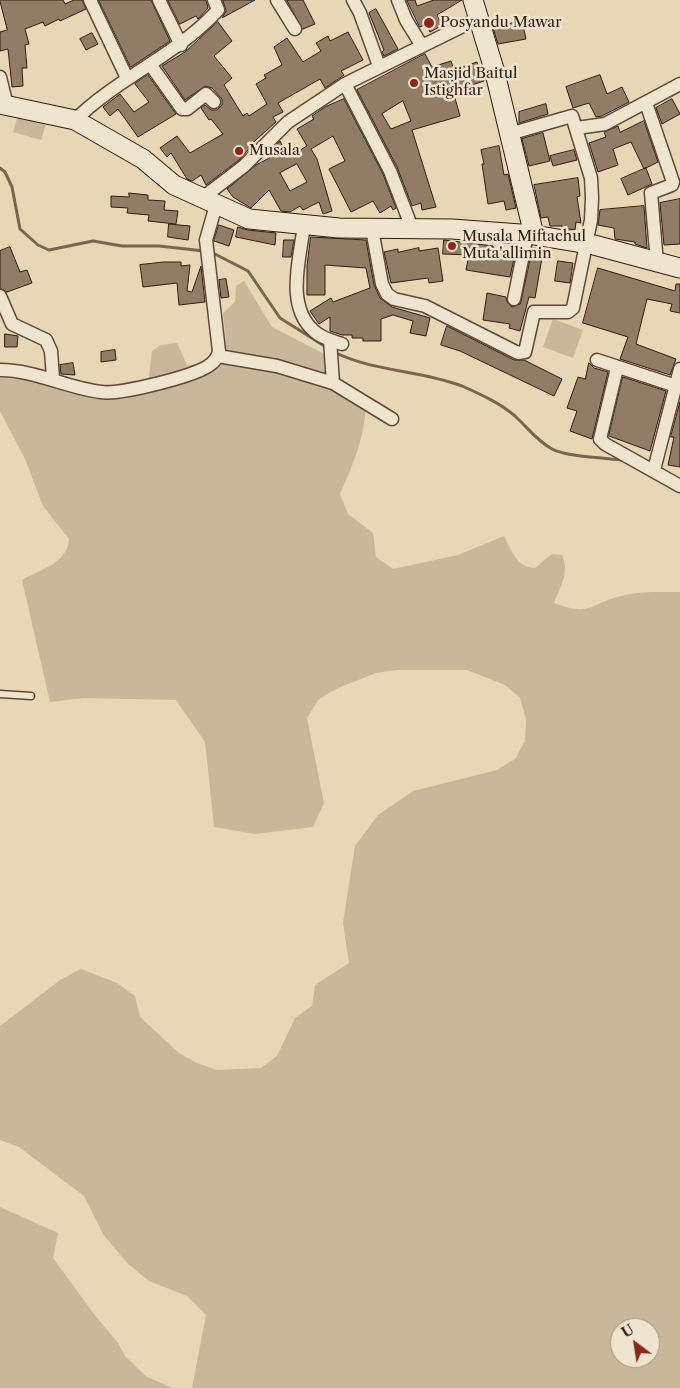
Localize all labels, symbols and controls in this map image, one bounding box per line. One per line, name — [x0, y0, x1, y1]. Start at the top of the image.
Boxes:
place label: Posyandu Mawar — [440, 14, 562, 32]
marker: Posyandu Mawar — [422, 16, 436, 30]
place label: Masjid Baitul Istighfar — [424, 65, 517, 100]
marker: Masjid Baitul Istighfar — [408, 77, 420, 89]
place label: Musala — [249, 142, 300, 160]
marker: Musala — [233, 145, 245, 157]
place label: Musala Miftachul Muta'allimin — [462, 228, 586, 263]
marker: Musala Miftachul Muta'allimin — [446, 240, 458, 252]
north arrow — [610, 1318, 660, 1368]
text: U — [618, 1320, 637, 1342]

